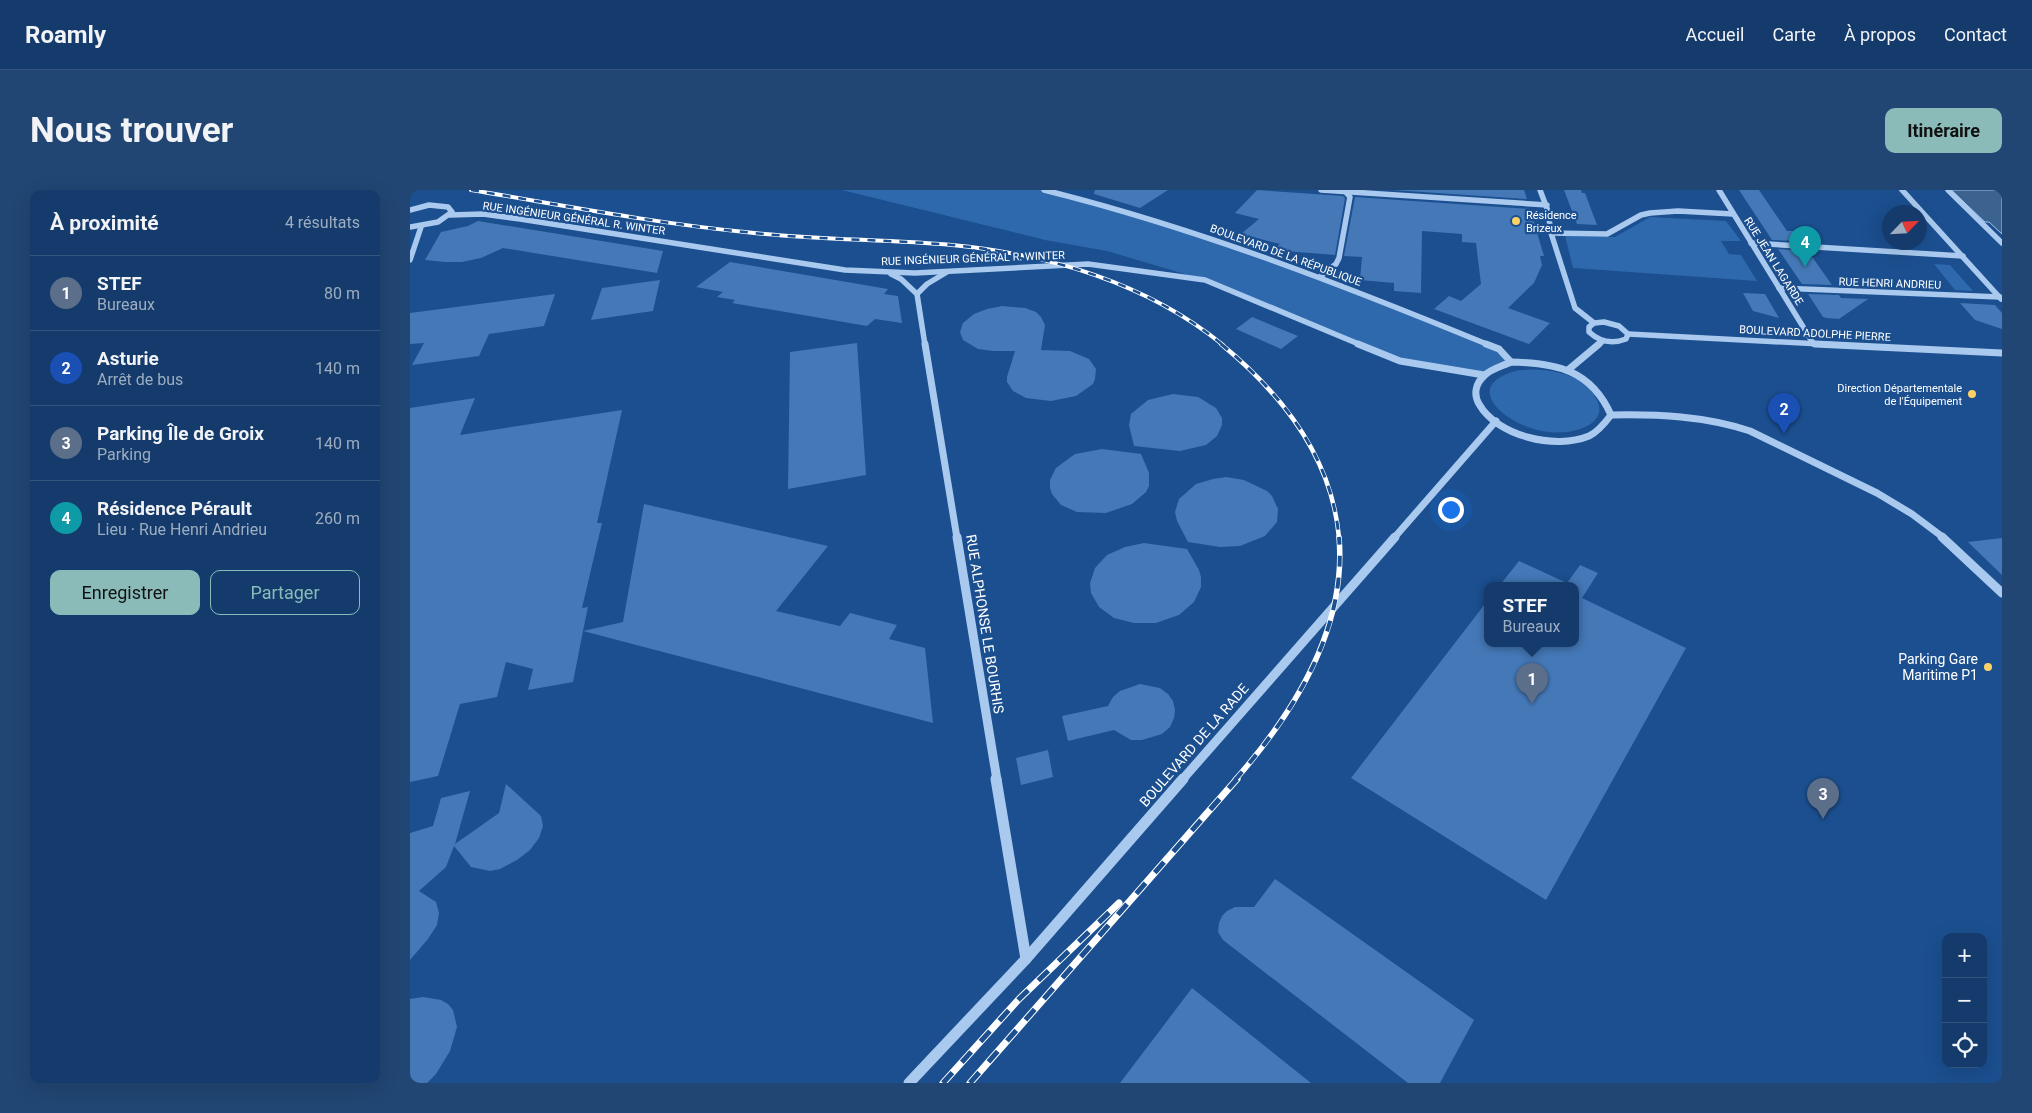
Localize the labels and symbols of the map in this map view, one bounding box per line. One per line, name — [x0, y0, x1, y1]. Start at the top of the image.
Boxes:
street label: RUE INGÉNIEUR GÉNÉRAL R. WINTER — [482, 199, 666, 238]
north arrow — [1882, 205, 1927, 250]
place label: Résidence Brizeux — [1526, 209, 1577, 235]
marker: Résidence Brizeux — [1510, 215, 1522, 227]
street label: RUE JEAN LAGARDE — [1741, 215, 1806, 308]
street label: BOULEVARD DE LA RÉPUBLIQUE — [1208, 222, 1363, 289]
pin: 4 — [1789, 226, 1821, 267]
street label: RUE INGÉNIEUR GÉNÉRAL R. WINTER — [881, 249, 1065, 268]
street label: RUE HENRI ANDRIEU — [1838, 275, 1942, 292]
street label: BOULEVARD ADOLPHE PIERRE — [1739, 323, 1891, 344]
place label: Direction Départementale de l'Équipement — [1837, 382, 1962, 408]
marker: Direction Départementale de l'Équipement — [1966, 388, 1978, 400]
pin: 2 — [1768, 393, 1800, 434]
your location — [1438, 497, 1464, 523]
street label: RUE ALPHONSE LE BOURHIS — [963, 533, 1007, 715]
place label: Parking Gare Maritime P1 — [1898, 651, 1978, 683]
marker: Parking Gare Maritime P1 — [1982, 661, 1994, 673]
pin: 1 — [1516, 663, 1548, 704]
street label: BOULEVARD DE LA RADE — [1136, 680, 1252, 810]
pin: 3 — [1807, 778, 1839, 819]

